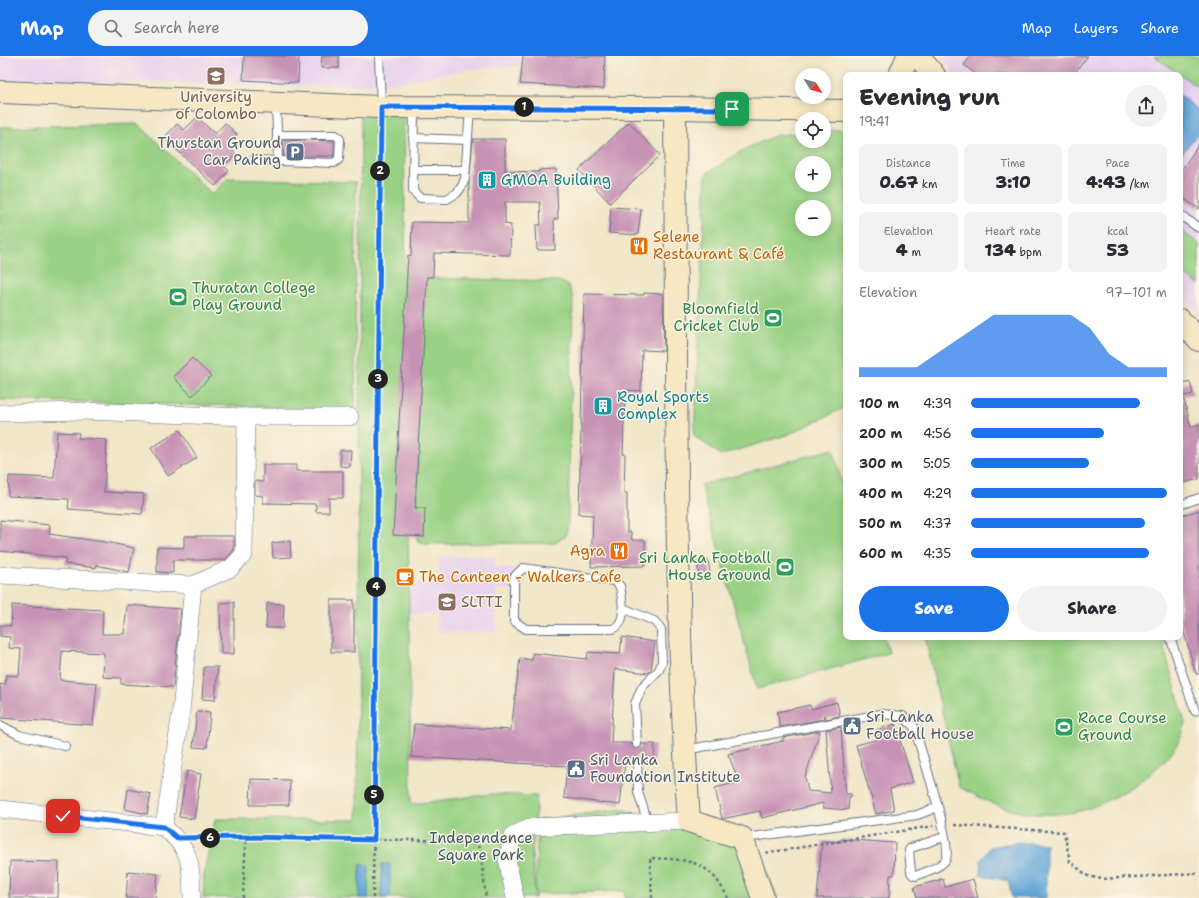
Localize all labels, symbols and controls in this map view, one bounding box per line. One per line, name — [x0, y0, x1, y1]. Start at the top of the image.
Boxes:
search box — [88, 10, 368, 46]
text: Map — [20, 16, 64, 41]
icon: search — [102, 17, 124, 39]
text: Search here — [134, 18, 220, 38]
text: Map — [1022, 19, 1052, 37]
text: Layers — [1074, 19, 1118, 37]
text: Share — [1140, 19, 1179, 37]
school or university icon: University of Colombo — [205, 65, 227, 87]
north arrow — [795, 68, 831, 104]
map controls — [795, 68, 831, 236]
text: Evening run — [859, 83, 1000, 112]
button: share — [1125, 85, 1167, 127]
place label: University of Colombo — [175, 87, 257, 124]
pin — [715, 92, 749, 126]
pin: 1 — [514, 97, 534, 117]
icon: arrive — [721, 98, 743, 120]
text: 1 — [521, 99, 527, 114]
button: locate — [795, 112, 831, 148]
text: 19:41 — [859, 113, 889, 130]
place label: Thurstan Ground Car Paking — [157, 133, 281, 170]
parking icon: Thurstan Ground Car Paking — [284, 141, 306, 163]
button: + — [795, 156, 831, 192]
text: Distance — [886, 156, 931, 171]
text: Time — [1000, 156, 1026, 171]
text: Pace — [1106, 156, 1130, 171]
pin: 2 — [370, 161, 390, 181]
text: 2 — [376, 163, 384, 178]
building icon: GMOA Building — [476, 169, 498, 191]
place label: GMOA Building — [501, 170, 611, 190]
text: 0.67 — [879, 171, 918, 193]
text: 3:10 — [995, 171, 1031, 193]
text: 4:43 — [1086, 171, 1126, 193]
text: km — [918, 177, 937, 192]
text: /km — [1126, 177, 1149, 192]
button: − — [795, 200, 831, 236]
text: Elevation — [884, 224, 933, 239]
text: Heart rate — [985, 224, 1041, 239]
text: kcal — [1107, 224, 1128, 239]
place label: Selene Restaurant & Café — [653, 227, 784, 264]
restaurant icon: Selene Restaurant & Café — [628, 235, 650, 257]
text: 4 — [896, 239, 908, 261]
text: 134 — [984, 239, 1016, 261]
text: 53 — [1106, 239, 1129, 261]
text: m — [908, 245, 921, 260]
text: bpm — [1016, 245, 1042, 260]
place label: Thuratan College Play Ground — [192, 278, 316, 315]
text: Elevation — [859, 284, 917, 301]
text: 97–101 m — [1106, 284, 1167, 301]
sports icon: Thuratan College Play Ground — [167, 286, 189, 308]
place label: Bloomfield Cricket Club — [674, 299, 759, 336]
sports icon: Bloomfield Cricket Club — [762, 307, 784, 329]
pin: 3 — [368, 369, 388, 389]
text: 3 — [374, 371, 382, 386]
place label: Royal Sports Complex — [617, 387, 709, 424]
building icon: Royal Sports Complex — [592, 395, 614, 417]
text: 100 m — [859, 395, 899, 412]
text: 4:39 — [923, 395, 952, 412]
text: 200 m — [859, 425, 902, 442]
text: 4:56 — [923, 425, 952, 442]
text: 300 m — [859, 455, 903, 472]
text: 5:05 — [923, 455, 951, 472]
text: 400 m — [859, 485, 903, 502]
text: 4:29 — [923, 485, 952, 502]
text: 500 m — [859, 515, 902, 532]
text: 4:37 — [923, 515, 952, 532]
restaurant icon: Agra — [608, 540, 630, 562]
place label: Agra — [570, 541, 606, 561]
text: 600 m — [859, 545, 903, 562]
text: 4:35 — [923, 545, 951, 562]
place label: Sri Lanka Football House Ground — [639, 548, 771, 585]
sports icon: Sri Lanka Football House Ground — [774, 556, 796, 578]
cafe icon: The Canteen - Walkers Cafe — [394, 566, 416, 588]
place label: The Canteen - Walkers Cafe — [419, 567, 622, 587]
pin: 4 — [366, 577, 386, 597]
text: 4 — [372, 579, 380, 594]
button: Save — [859, 586, 1009, 632]
button: Share — [1017, 586, 1167, 632]
school or university icon: SLTTI — [436, 591, 458, 613]
place label: SLTTI — [461, 592, 502, 612]
place label: Sri Lanka Football House — [866, 707, 975, 744]
place label: Race Course Ground — [1078, 708, 1167, 745]
public building icon: Sri Lanka Football House — [841, 715, 863, 737]
sports icon: Race Course Ground — [1053, 716, 1075, 738]
place label: Sri Lanka Foundation Institute — [590, 750, 741, 787]
public building icon: Sri Lanka Foundation Institute — [565, 758, 587, 780]
pin: 5 — [364, 785, 384, 805]
text: 5 — [371, 787, 377, 802]
pin — [46, 799, 80, 833]
icon: check — [52, 805, 74, 827]
pin: 6 — [200, 828, 220, 848]
park label: Independence Square Park — [429, 828, 533, 865]
text: 6 — [206, 830, 214, 845]

